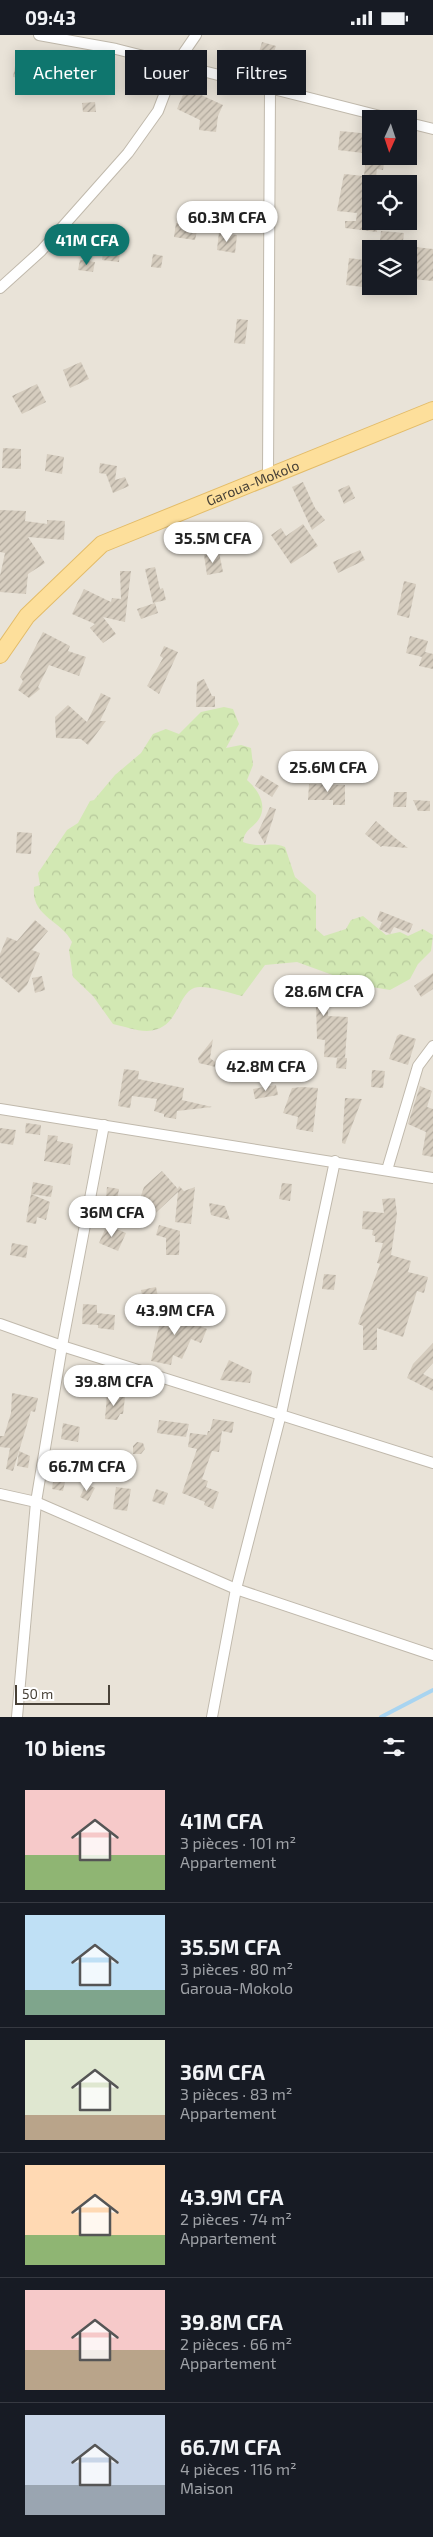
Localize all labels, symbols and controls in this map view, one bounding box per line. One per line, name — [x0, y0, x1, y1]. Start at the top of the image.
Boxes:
text: 09:43 — [25, 6, 76, 29]
chip: Acheter — [15, 50, 115, 95]
chip: Louer — [125, 50, 207, 95]
chip: Filtres — [217, 50, 306, 95]
north arrow — [362, 110, 418, 165]
map controls — [362, 110, 417, 295]
button: locate — [362, 175, 417, 230]
pin: 60.3M CFA — [170, 201, 284, 243]
text: 60.3M CFA — [188, 207, 266, 226]
pin: 41M CFA — [41, 223, 133, 266]
text: 41M CFA — [55, 230, 119, 249]
button: layers — [362, 240, 417, 295]
street label: Garoua-Mokolo — [203, 456, 302, 509]
pin: 35.5M CFA — [156, 521, 270, 564]
text: 35.5M CFA — [175, 528, 251, 547]
pin: 25.6M CFA — [271, 751, 385, 793]
text: 25.6M CFA — [289, 757, 367, 776]
pin: 28.6M CFA — [267, 975, 381, 1017]
text: 28.6M CFA — [285, 981, 363, 1000]
pin: 42.8M CFA — [209, 1049, 323, 1092]
text: 42.8M CFA — [226, 1056, 306, 1075]
pin: 36M CFA — [66, 1195, 158, 1238]
text: 36M CFA — [80, 1202, 144, 1221]
pin: 43.9M CFA — [118, 1293, 232, 1336]
text: 43.9M CFA — [136, 1300, 214, 1319]
pin: 39.8M CFA — [57, 1365, 171, 1407]
text: 39.8M CFA — [75, 1371, 153, 1390]
pin: 66.7M CFA — [30, 1449, 144, 1492]
text: 66.7M CFA — [49, 1456, 125, 1475]
scale bar — [15, 1682, 110, 1705]
text: 50 m — [22, 1685, 53, 1702]
icon: filters — [380, 1733, 408, 1761]
text: 10 biens — [25, 1735, 106, 1760]
text: 41M CFA — [180, 1808, 263, 1833]
icon: home — [65, 1810, 125, 1870]
text: 3 pièces · 101 m² — [180, 1833, 296, 1852]
text: Appartement — [180, 1852, 276, 1871]
text: 35.5M CFA — [180, 1934, 281, 1959]
icon: home — [65, 1935, 125, 1995]
text: 3 pièces · 80 m² — [180, 1959, 293, 1978]
text: Garoua-Mokolo — [180, 1978, 293, 1997]
text: 36M CFA — [180, 2059, 265, 2084]
icon: home — [65, 2060, 125, 2120]
text: 3 pièces · 83 m² — [180, 2084, 292, 2103]
text: Appartement — [180, 2103, 276, 2122]
text: 43.9M CFA — [180, 2184, 283, 2209]
icon: home — [65, 2185, 125, 2245]
text: 2 pièces · 74 m² — [180, 2209, 292, 2228]
text: Appartement — [180, 2228, 276, 2247]
text: 39.8M CFA — [180, 2309, 283, 2334]
icon: home — [65, 2310, 125, 2370]
text: 2 pièces · 66 m² — [180, 2334, 292, 2353]
text: Appartement — [180, 2353, 276, 2372]
text: 66.7M CFA — [180, 2434, 281, 2459]
icon: home — [65, 2435, 125, 2495]
text: 4 pièces · 116 m² — [180, 2459, 297, 2478]
text: Maison — [180, 2478, 233, 2497]

